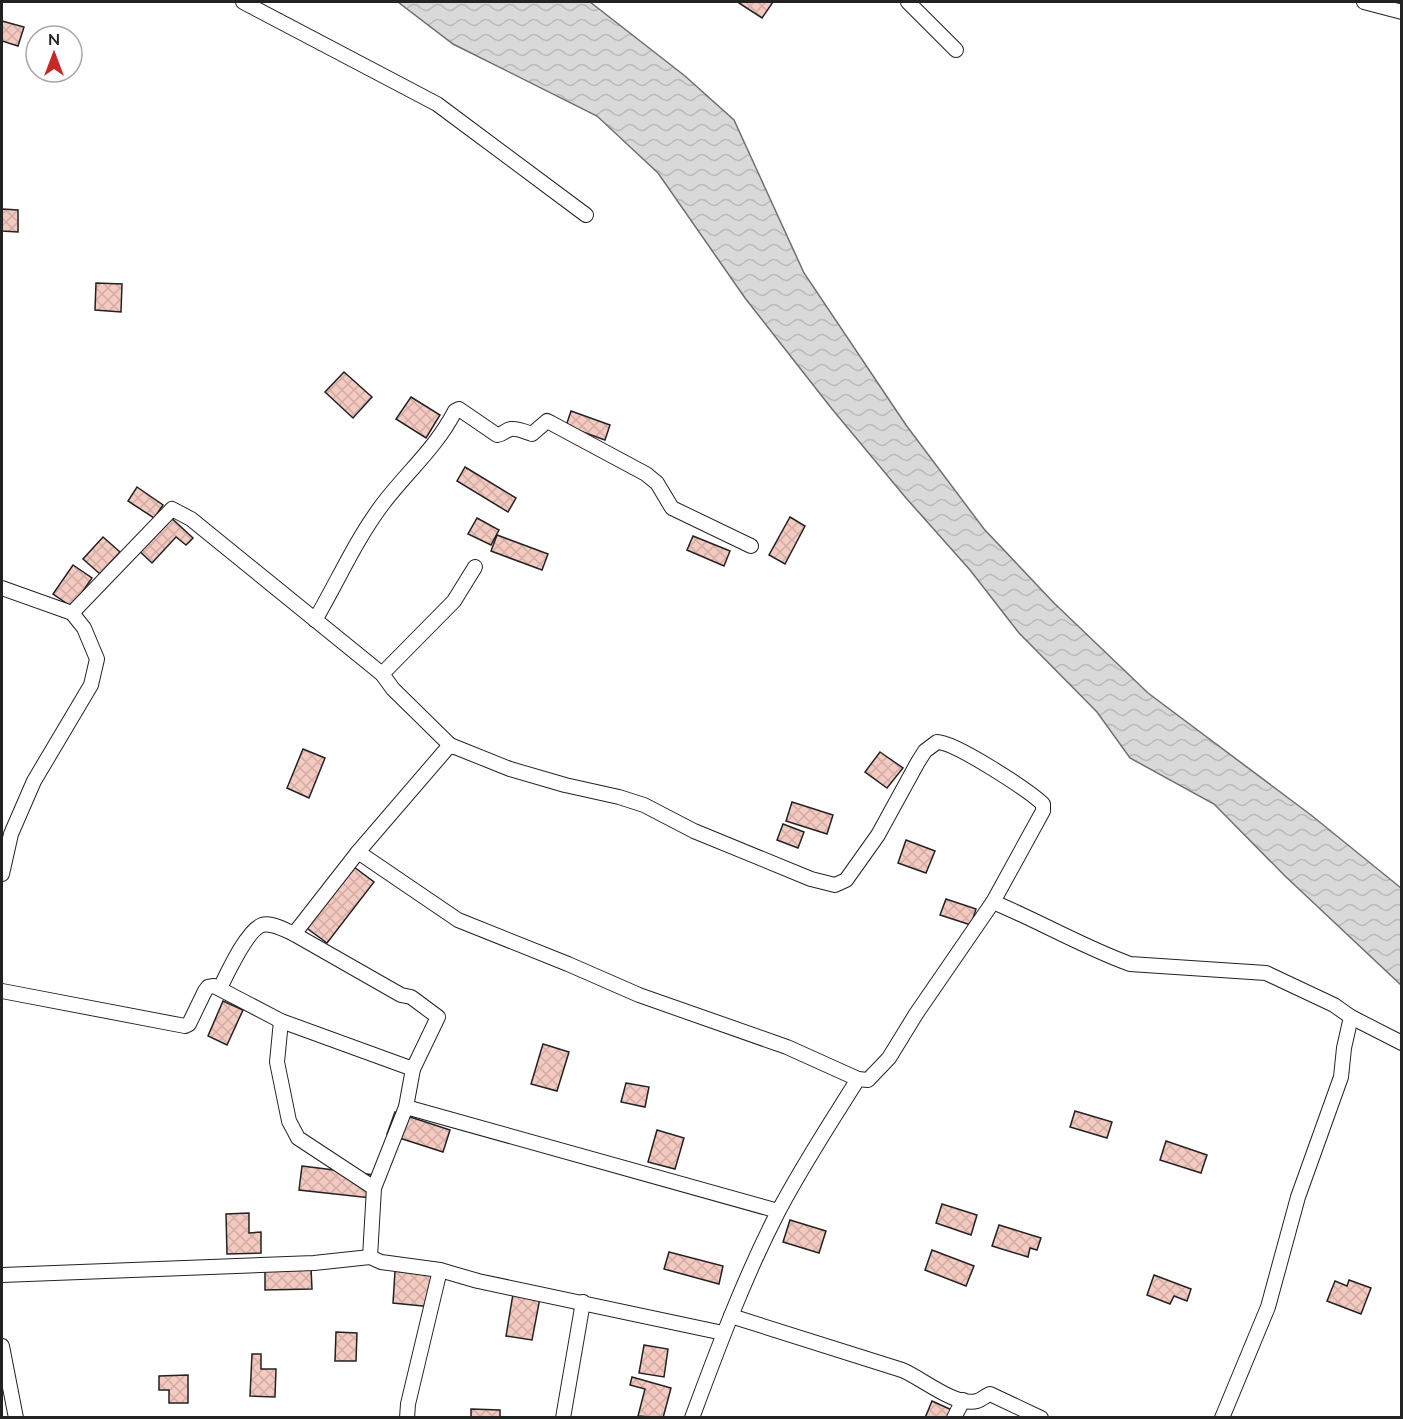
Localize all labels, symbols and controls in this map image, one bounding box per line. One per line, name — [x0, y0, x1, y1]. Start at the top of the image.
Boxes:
north arrow — [24, 24, 84, 84]
text: N — [48, 29, 60, 49]

